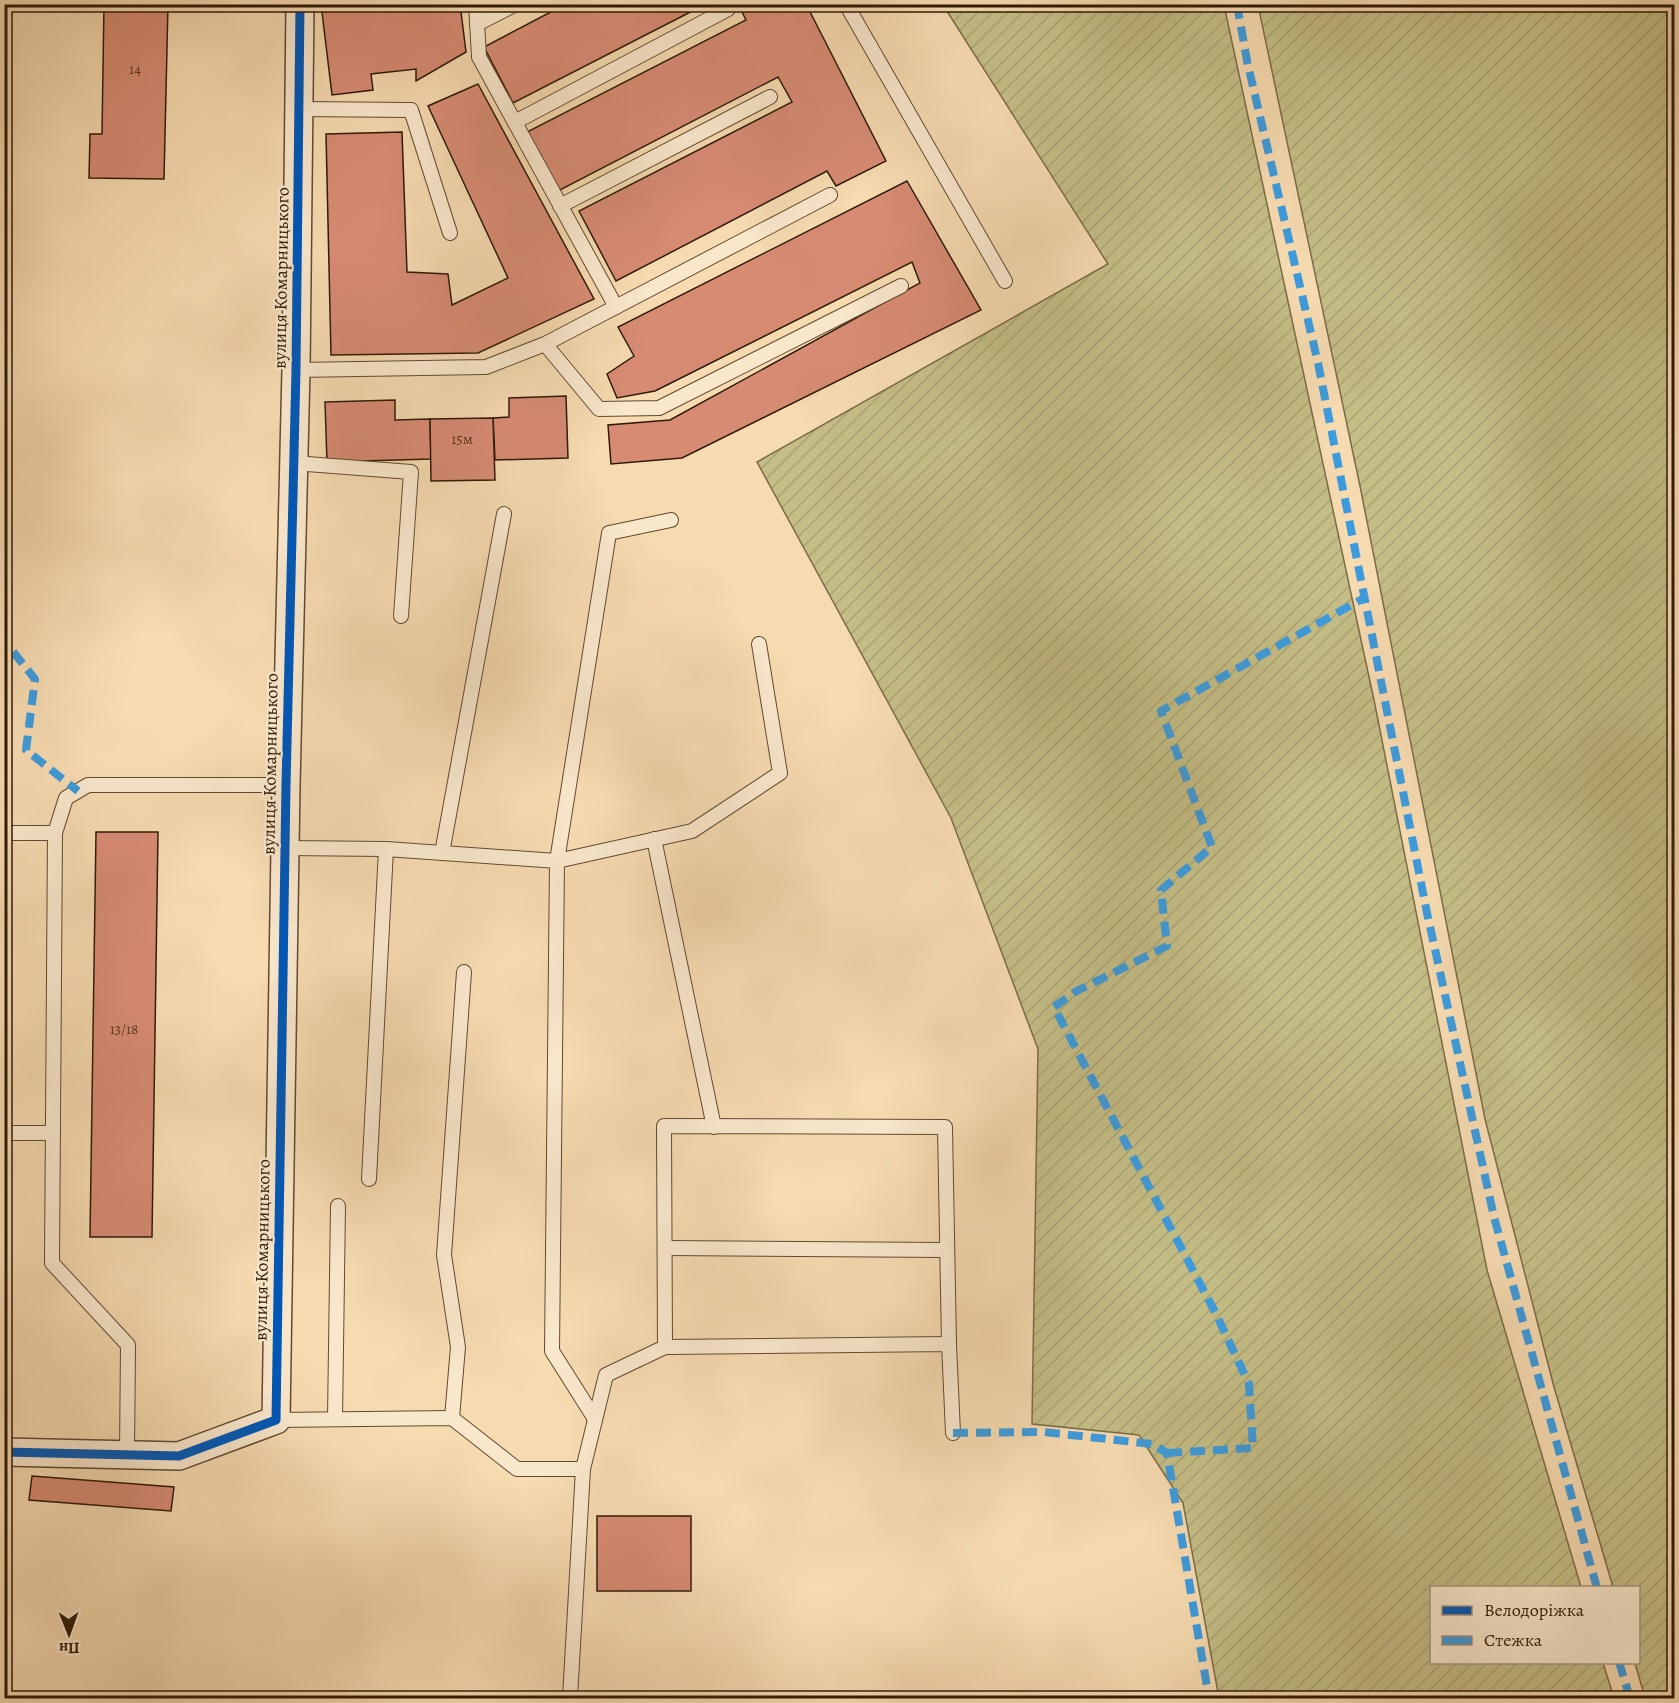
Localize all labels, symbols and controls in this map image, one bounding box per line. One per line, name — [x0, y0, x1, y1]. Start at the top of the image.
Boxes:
house number: 14 — [129, 59, 141, 79]
street label: вулиця Комарницького — [267, 187, 295, 369]
house number: 15м — [451, 429, 473, 449]
street label: вулиця Комарницького — [256, 673, 284, 855]
house number: 13/18 — [110, 1019, 138, 1039]
street label: вулиця Комарницького — [248, 1159, 276, 1341]
legend — [1430, 1586, 1640, 1664]
text: Велодоріжка — [1484, 1598, 1585, 1622]
north arrow — [39, 1604, 99, 1664]
text: Стежка — [1484, 1628, 1543, 1652]
text: Пн — [59, 1637, 80, 1659]

